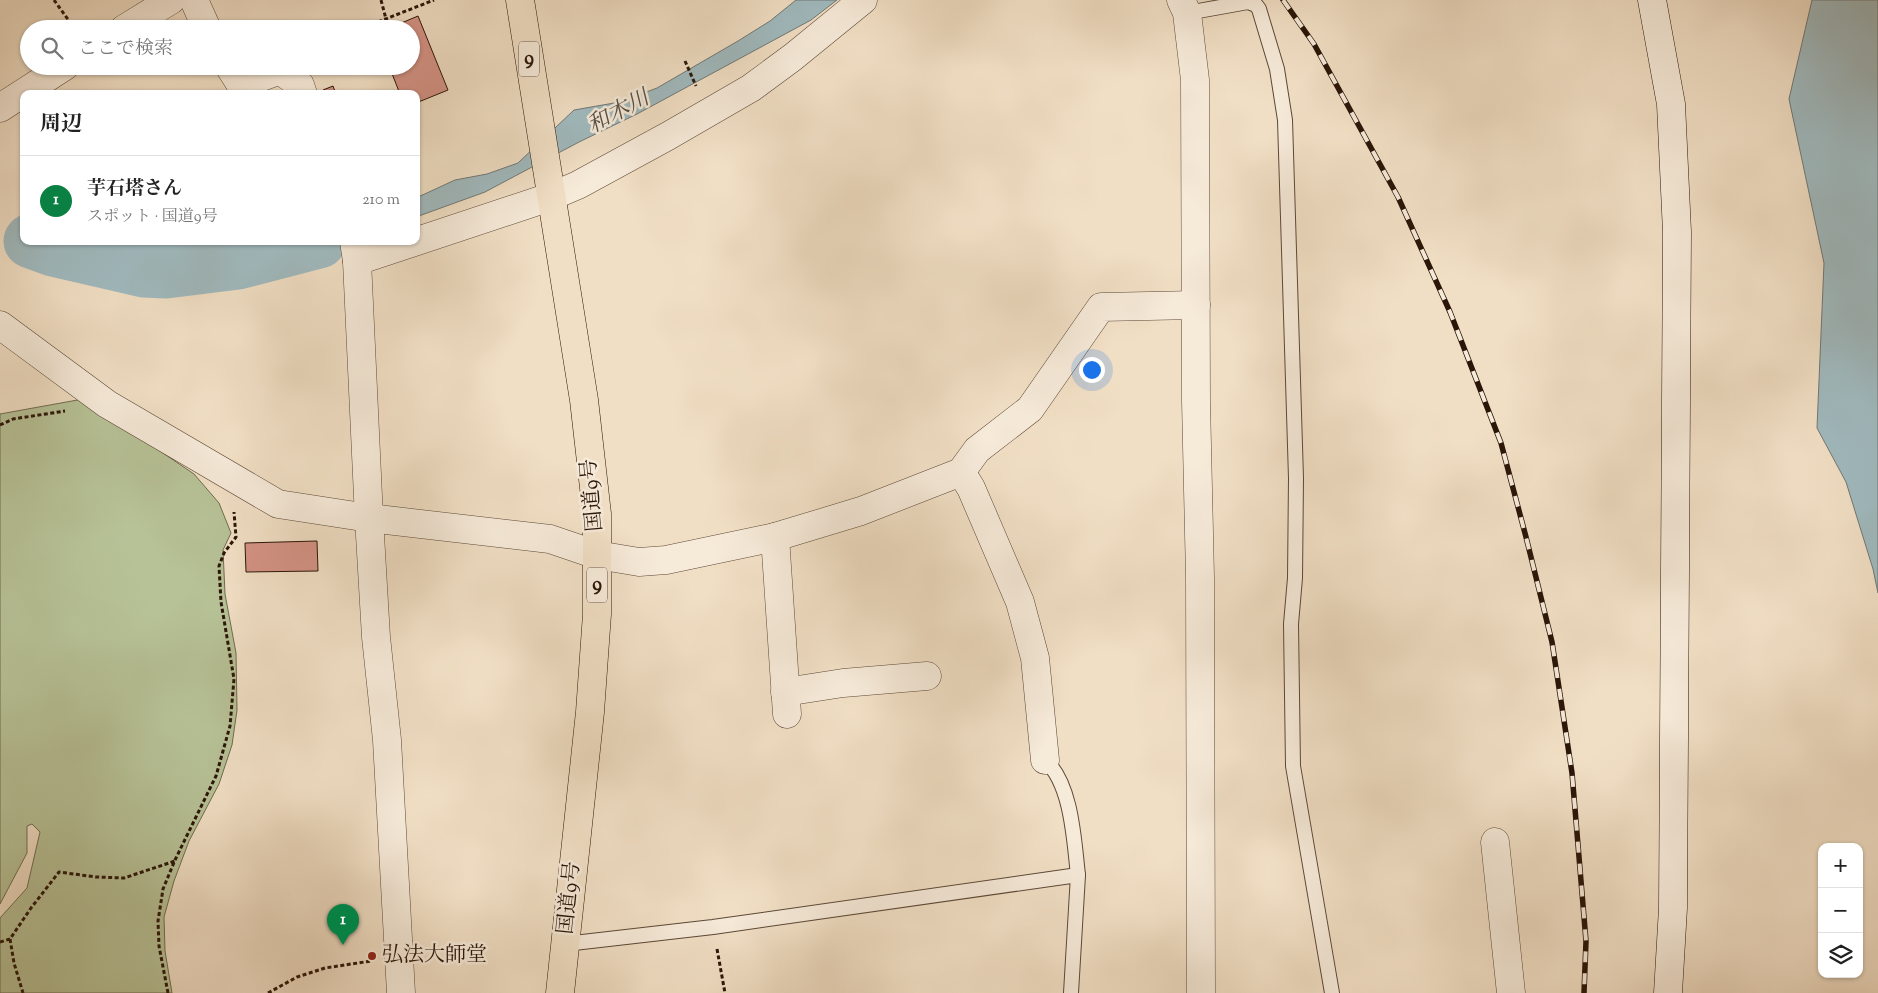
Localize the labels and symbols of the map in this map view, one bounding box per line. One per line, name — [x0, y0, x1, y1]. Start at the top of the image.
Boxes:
road number: 9 — [519, 42, 539, 76]
water label: 和木川 — [582, 82, 657, 143]
your location — [1079, 357, 1105, 383]
street label: 国道9号 — [575, 457, 611, 533]
road number: 9 — [587, 568, 607, 602]
street label: 国道9号 — [551, 860, 589, 936]
pin: 1 — [327, 904, 359, 945]
place label: 弘法大師堂 — [382, 941, 487, 971]
marker: 弘法大師堂 — [366, 950, 378, 962]

